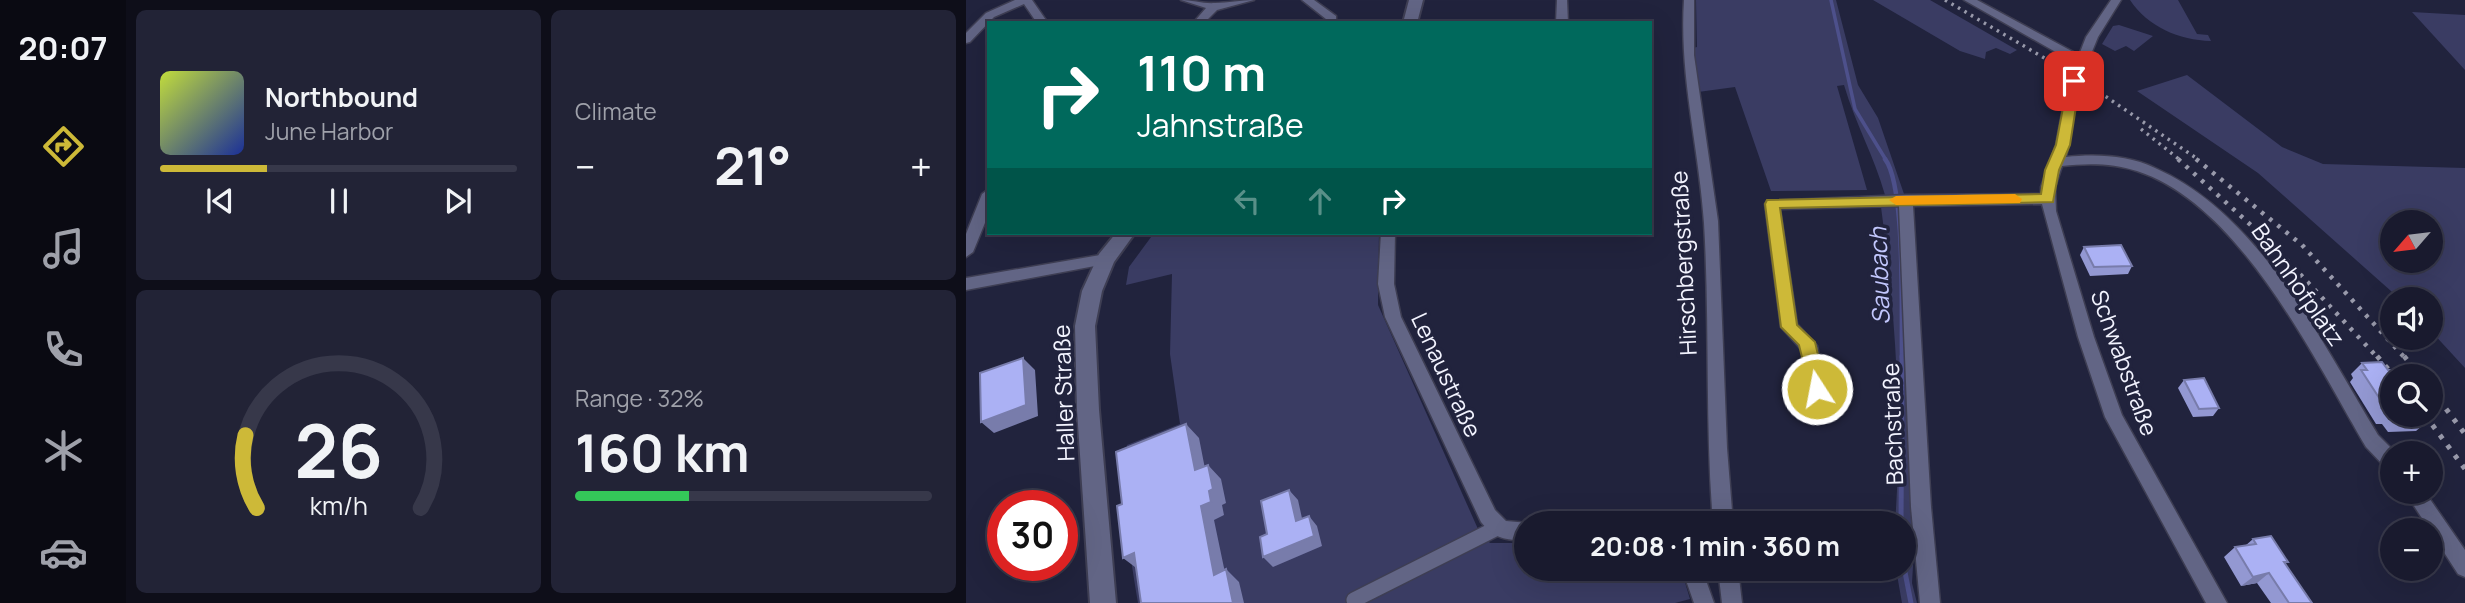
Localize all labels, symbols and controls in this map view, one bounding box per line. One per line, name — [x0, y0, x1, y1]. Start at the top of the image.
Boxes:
text: 20:07 — [18, 26, 108, 70]
text: 110 m — [1137, 39, 1266, 106]
icon: right — [1022, 49, 1113, 140]
pin — [2044, 51, 2104, 111]
icon: arrive — [2055, 62, 2093, 100]
text: Northbound — [265, 79, 418, 115]
text: Climate — [575, 95, 657, 127]
text: Jahnstraße — [1137, 103, 1304, 147]
text: June Harbor — [265, 115, 393, 147]
icon: directions — [39, 122, 88, 171]
text: 21° — [714, 130, 791, 201]
text: − — [575, 140, 596, 192]
text: + — [910, 140, 932, 192]
street label: Hirschbergstraße — [1662, 170, 1704, 356]
icon: previous — [201, 182, 239, 220]
icon: pause — [320, 182, 358, 220]
icon: next — [439, 182, 477, 220]
icon: left — [1228, 182, 1266, 220]
icon: ahead — [1301, 182, 1339, 220]
icon: right — [1374, 182, 1412, 220]
north arrow — [2380, 210, 2443, 273]
map controls — [2380, 210, 2443, 581]
street label: Bahnhofplatz — [2245, 217, 2353, 352]
icon: music — [39, 224, 88, 273]
water label: Saubach — [1860, 226, 1897, 325]
street label: Schwabstraße — [2084, 285, 2166, 440]
button: sound — [2380, 287, 2443, 350]
street label: Lenaustraße — [1404, 307, 1490, 442]
street label: Haller Straße — [1045, 324, 1081, 462]
icon: phone — [39, 325, 88, 374]
position arrow — [1780, 352, 1854, 426]
street label: Bachstraße — [1874, 362, 1910, 486]
button: search — [2380, 364, 2443, 427]
text: Range · 32% — [575, 382, 704, 414]
text: 26 — [294, 400, 383, 500]
text: 160 km — [575, 417, 749, 488]
icon: climate — [39, 426, 88, 475]
button: + — [2380, 441, 2443, 504]
text: km/h — [309, 487, 368, 522]
speed limit sign: 30 — [987, 490, 1078, 581]
button: − — [2380, 518, 2443, 581]
icon: car — [39, 528, 88, 577]
text: 20:08 · 1 min · 360 m — [1590, 528, 1840, 564]

